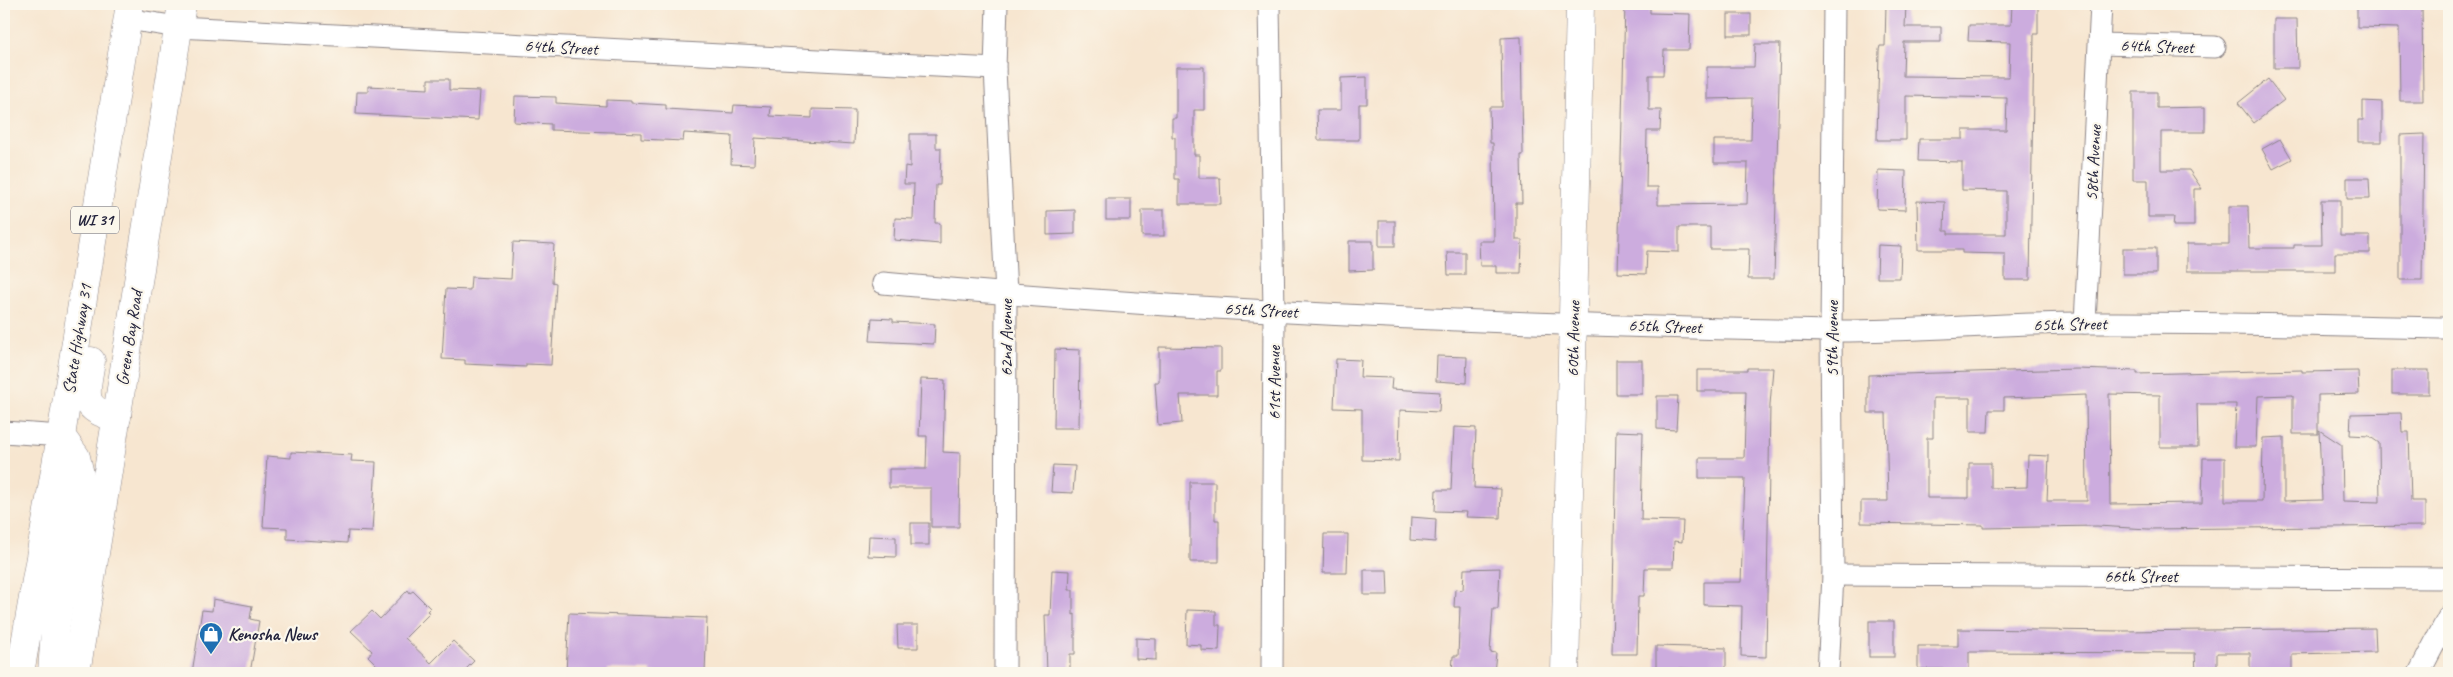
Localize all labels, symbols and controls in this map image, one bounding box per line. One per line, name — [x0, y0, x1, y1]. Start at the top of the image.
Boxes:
street label: 64th Street — [524, 34, 600, 60]
street label: 64th Street — [2120, 34, 2196, 58]
street label: 58th Avenue — [2080, 123, 2106, 202]
road number: WI 31 — [71, 206, 119, 234]
street label: State Highway 31 — [57, 281, 97, 396]
street label: Green Bay Road — [111, 286, 148, 387]
street label: 65th Street — [1224, 297, 1300, 323]
street label: 62nd Avenue — [995, 298, 1017, 377]
street label: 60th Avenue — [1561, 300, 1585, 377]
street label: 59th Avenue — [1821, 300, 1843, 377]
street label: 65th Street — [2033, 312, 2109, 336]
street label: 65th Street — [1628, 314, 1704, 338]
street label: 61st Avenue — [1263, 345, 1285, 420]
street label: 66th Street — [2104, 565, 2180, 587]
shop icon: Kenosha News — [198, 621, 224, 655]
place label: Kenosha News — [228, 623, 318, 645]

